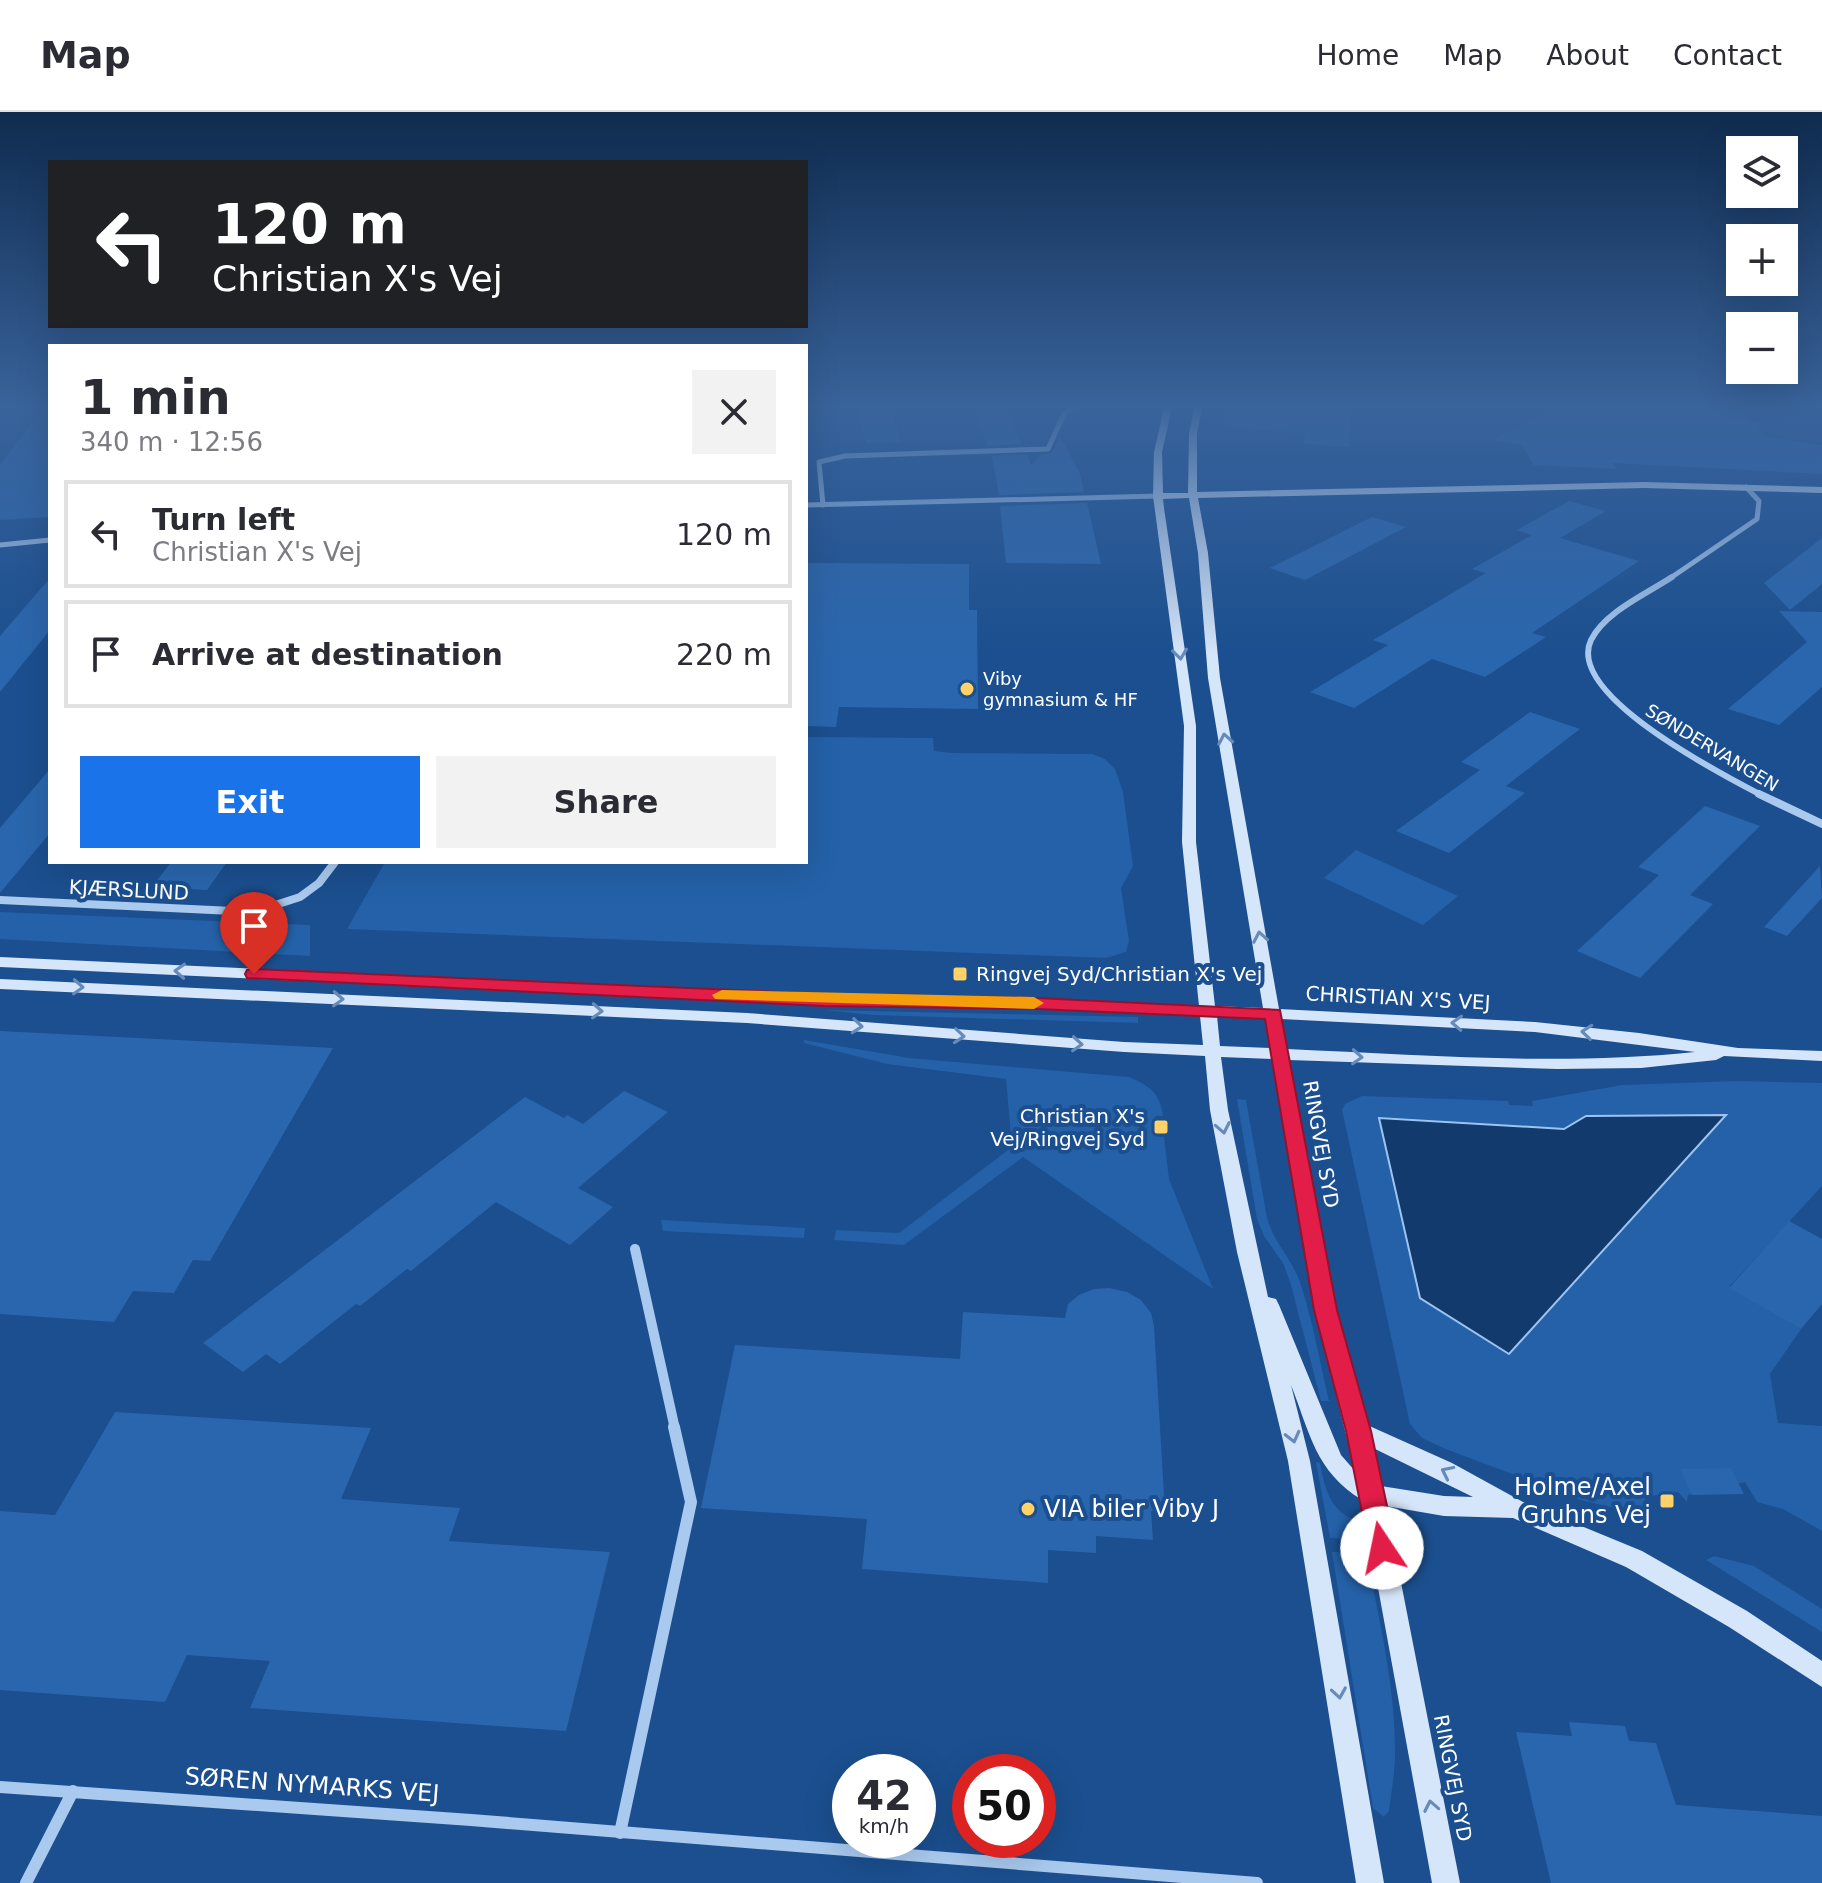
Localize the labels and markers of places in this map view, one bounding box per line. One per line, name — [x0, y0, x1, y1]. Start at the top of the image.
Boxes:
place label: Viby gymnasium & HF — [983, 668, 1138, 710]
marker: Viby gymnasium & HF — [958, 680, 976, 698]
pin — [220, 892, 288, 974]
place label: Ringvej Syd/Christian X's Vej — [976, 962, 1262, 986]
marker: Ringvej Syd/Christian X's Vej — [951, 965, 969, 983]
place label: Christian X's Vej/Ringvej Syd — [990, 1104, 1145, 1151]
marker: Christian X's Vej/Ringvej Syd — [1152, 1118, 1170, 1136]
place label: Holme/Axel Gruhns Vej — [1514, 1473, 1651, 1529]
marker: Holme/Axel Gruhns Vej — [1658, 1492, 1676, 1510]
place label: VIA biler Viby J — [1044, 1495, 1219, 1523]
marker: VIA biler Viby J — [1019, 1500, 1037, 1518]

